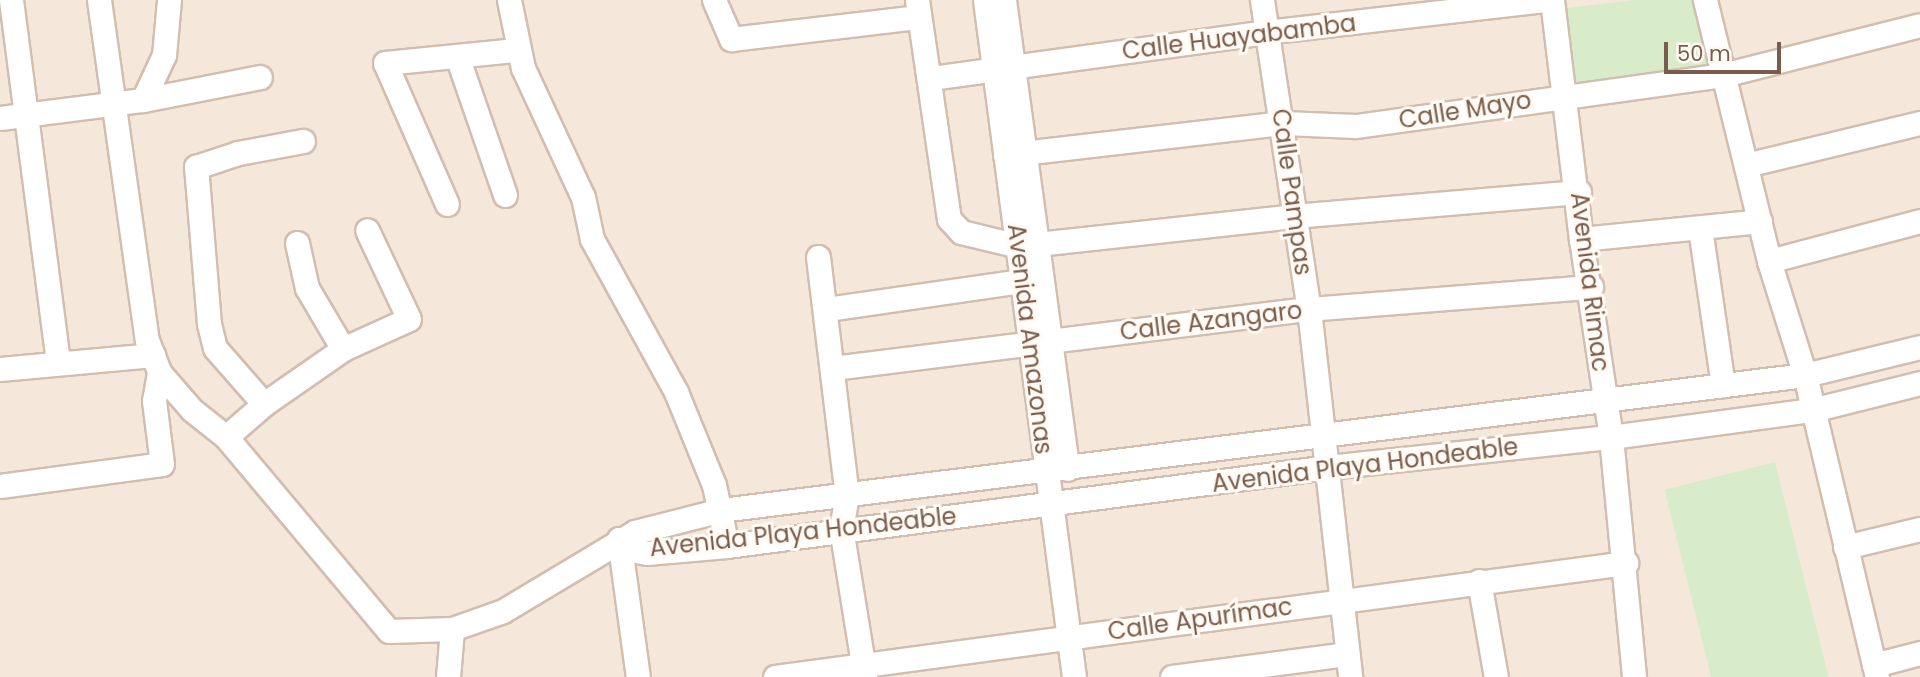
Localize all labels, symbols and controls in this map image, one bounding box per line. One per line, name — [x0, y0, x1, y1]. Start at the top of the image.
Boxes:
street label: Calle Huayabamba — [1120, 8, 1358, 66]
scale bar — [1668, 28, 1785, 72]
text: 50 m — [1677, 39, 1731, 68]
street label: Calle Mayo — [1397, 85, 1533, 135]
street label: Calle Pampas — [1266, 107, 1318, 277]
street label: Avenida Rimac — [1565, 191, 1615, 373]
street label: Avenida Amazonas — [1002, 222, 1058, 456]
street label: Calle Azangaro — [1118, 296, 1304, 346]
street label: Avenida Playa Hondeable — [1210, 432, 1520, 498]
street label: Avenida Playa Hondeable — [648, 502, 958, 562]
street label: Calle Apurímac — [1106, 592, 1294, 646]

